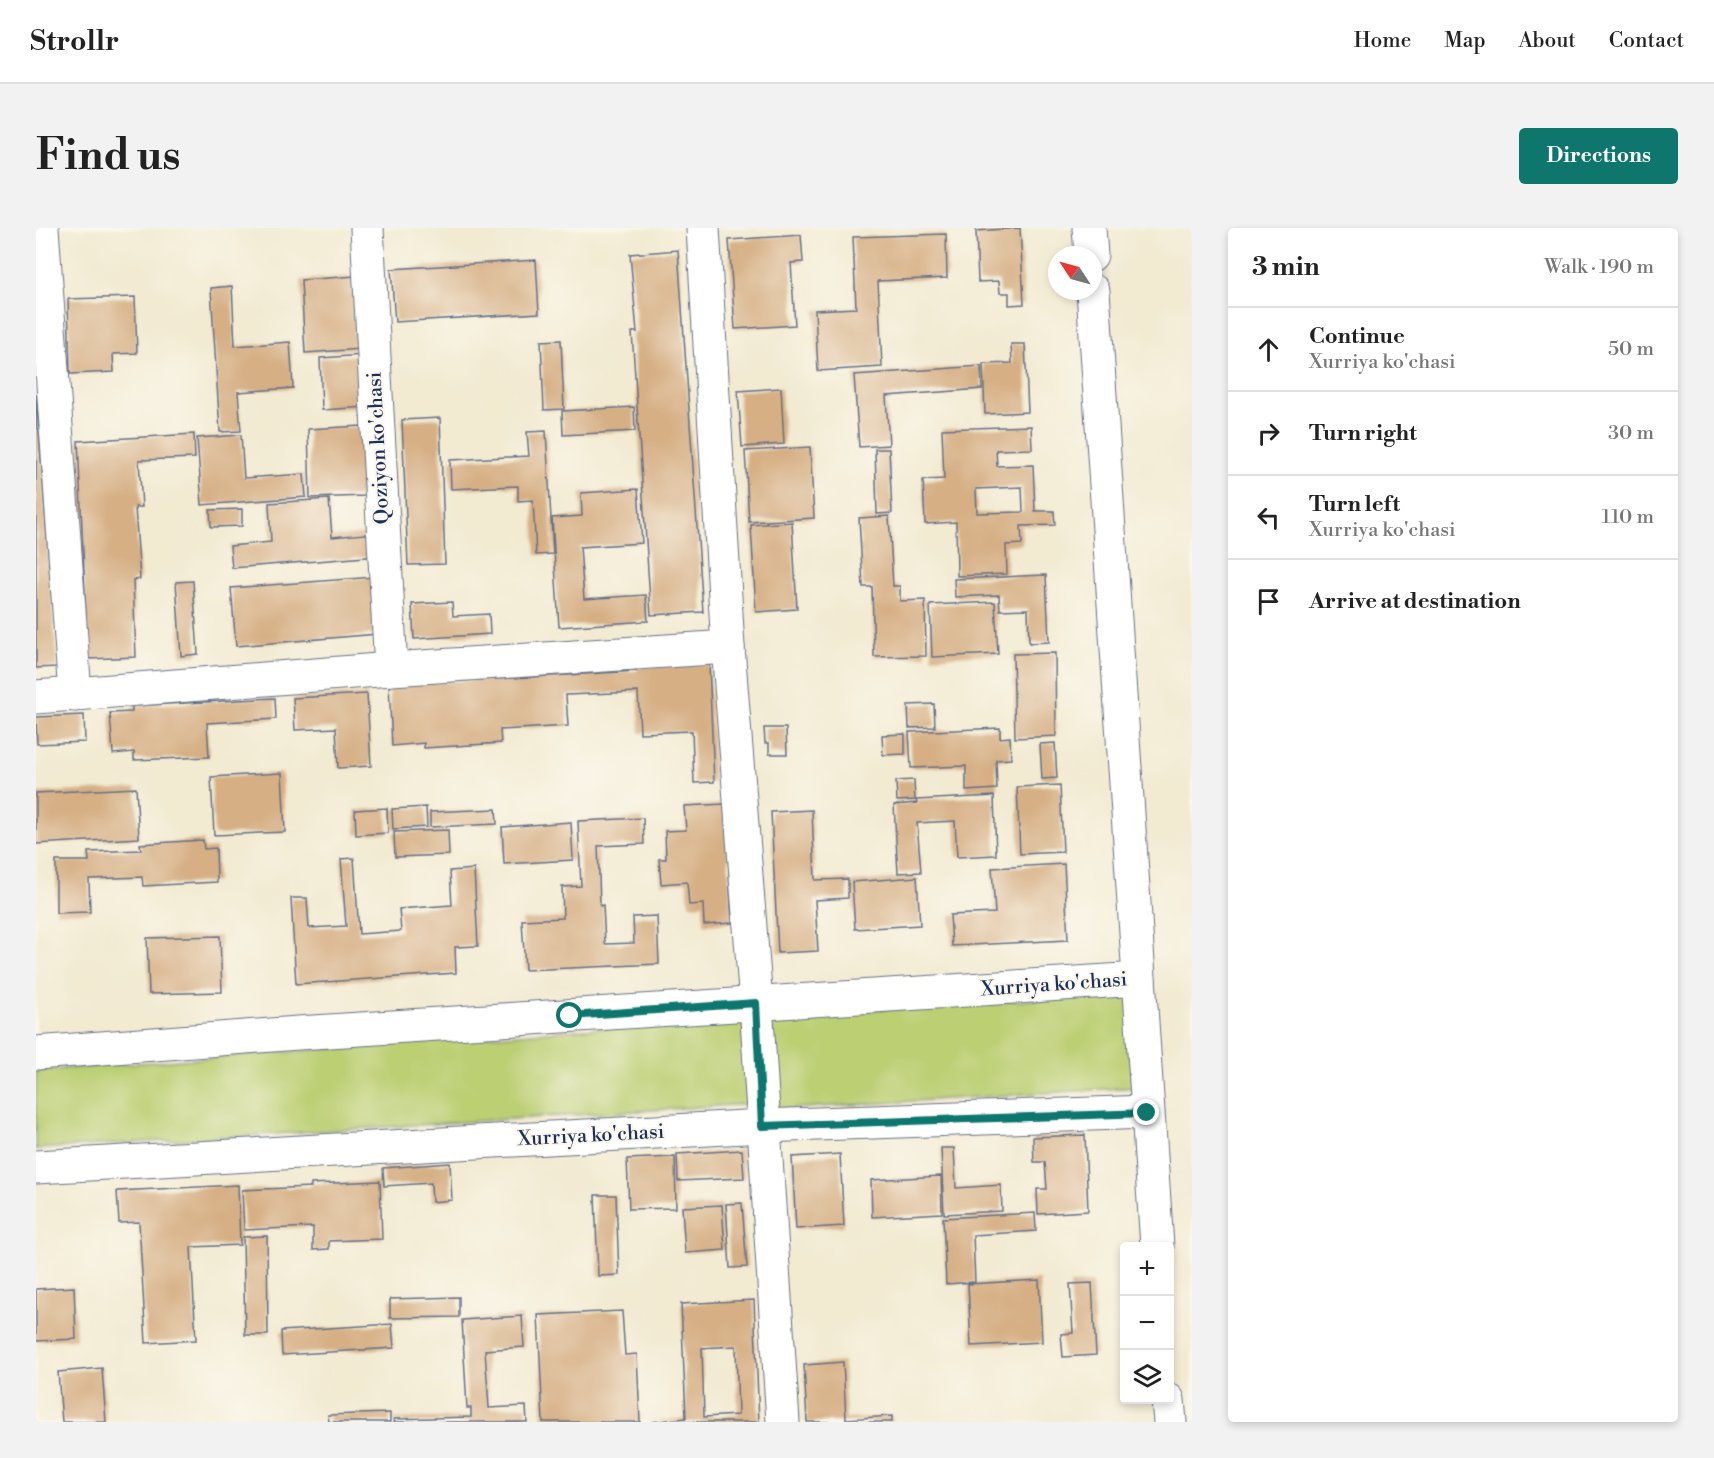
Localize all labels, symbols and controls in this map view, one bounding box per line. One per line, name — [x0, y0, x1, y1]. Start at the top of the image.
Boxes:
text: Strollr — [30, 24, 119, 59]
text: Home — [1354, 28, 1411, 54]
text: Map — [1444, 28, 1486, 54]
text: About — [1519, 28, 1576, 54]
text: Contact — [1609, 28, 1684, 54]
button: Directions — [1519, 128, 1678, 184]
text: Find us — [36, 130, 180, 183]
north arrow — [1048, 246, 1102, 300]
text: 3 min — [1252, 251, 1320, 283]
text: Walk · 190 m — [1544, 255, 1654, 280]
text: Continue — [1309, 323, 1405, 350]
icon: ahead — [1252, 333, 1285, 366]
text: 50 m — [1608, 337, 1654, 362]
text: Xurriya ko'chasi — [1309, 350, 1456, 375]
street label: Qoziyon ko'chasi — [362, 371, 395, 525]
icon: right — [1252, 417, 1285, 450]
text: Turn right — [1309, 420, 1417, 447]
text: 30 m — [1608, 421, 1654, 446]
text: Turn left — [1309, 491, 1400, 518]
icon: left — [1252, 501, 1285, 534]
text: 110 m — [1602, 505, 1654, 530]
text: Xurriya ko'chasi — [1309, 518, 1456, 543]
icon: arrive — [1252, 585, 1285, 618]
text: Arrive at destination — [1309, 588, 1521, 615]
street label: Xurriya ko'chasi — [979, 967, 1128, 1003]
route start — [556, 1002, 582, 1028]
route end — [1133, 1099, 1159, 1125]
street label: Xurriya ko'chasi — [516, 1120, 665, 1152]
map controls — [1120, 1242, 1174, 1404]
button: + — [1120, 1242, 1174, 1296]
button: − — [1120, 1296, 1174, 1350]
button: layers — [1120, 1350, 1174, 1404]

